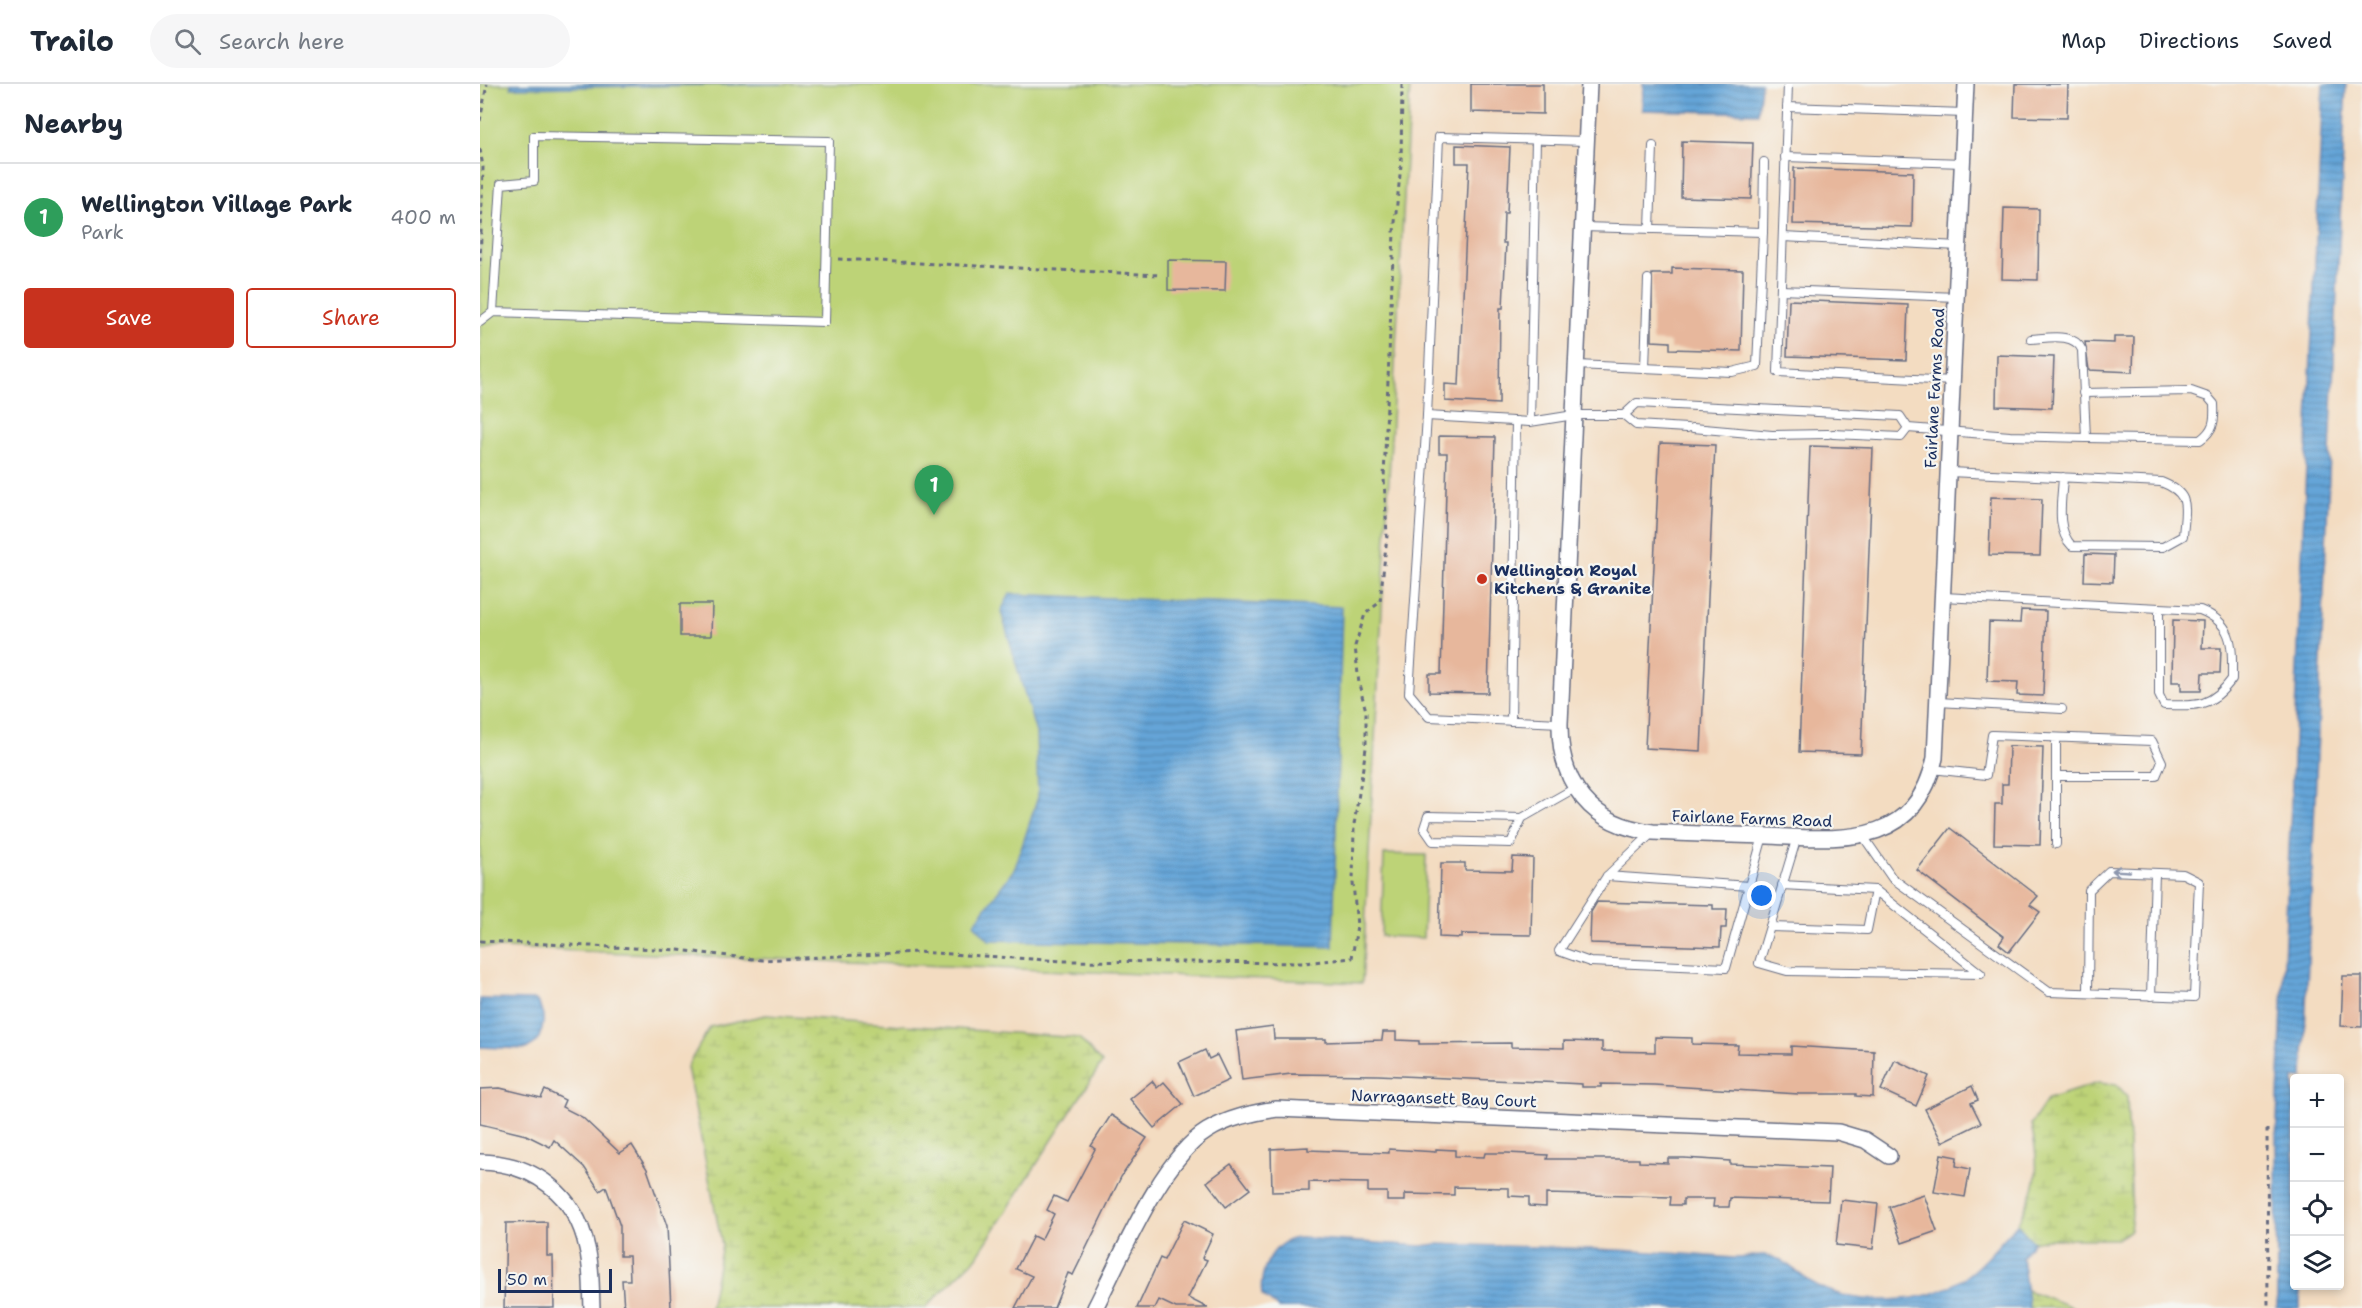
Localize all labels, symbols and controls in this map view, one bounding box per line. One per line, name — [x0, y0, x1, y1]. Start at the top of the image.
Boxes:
search box — [150, 14, 570, 68]
text: Trailo — [30, 22, 114, 60]
icon: search — [171, 25, 204, 58]
text: Search here — [219, 27, 345, 56]
text: Map — [2061, 27, 2106, 55]
text: Directions — [2139, 27, 2239, 55]
text: Saved — [2272, 27, 2332, 55]
text: Nearby — [24, 106, 123, 141]
text: Wellington Village Park — [81, 190, 353, 219]
text: 1 — [39, 204, 48, 230]
text: 400 m — [390, 204, 456, 230]
text: Park — [81, 219, 124, 245]
button: Save — [24, 288, 234, 348]
button: Share — [246, 288, 456, 348]
street label: Fairlane Farms Road — [1920, 307, 1949, 469]
pin: 1 — [914, 466, 954, 515]
place label: Wellington Royal Kitchens & Granite — [1494, 560, 1652, 599]
marker: Wellington Royal Kitchens & Granite — [1475, 572, 1489, 586]
street label: Fairlane Farms Road — [1671, 805, 1833, 832]
one-way arrow — [2111, 866, 2131, 877]
your location — [1747, 881, 1776, 910]
map controls — [2290, 1074, 2344, 1290]
button: + — [2290, 1074, 2344, 1128]
street label: Narragansett Bay Court — [1351, 1085, 1537, 1112]
button: − — [2290, 1128, 2344, 1182]
button: locate — [2290, 1182, 2344, 1236]
button: layers — [2290, 1236, 2344, 1290]
scale bar — [498, 1266, 612, 1294]
text: 50 m — [507, 1269, 547, 1290]

